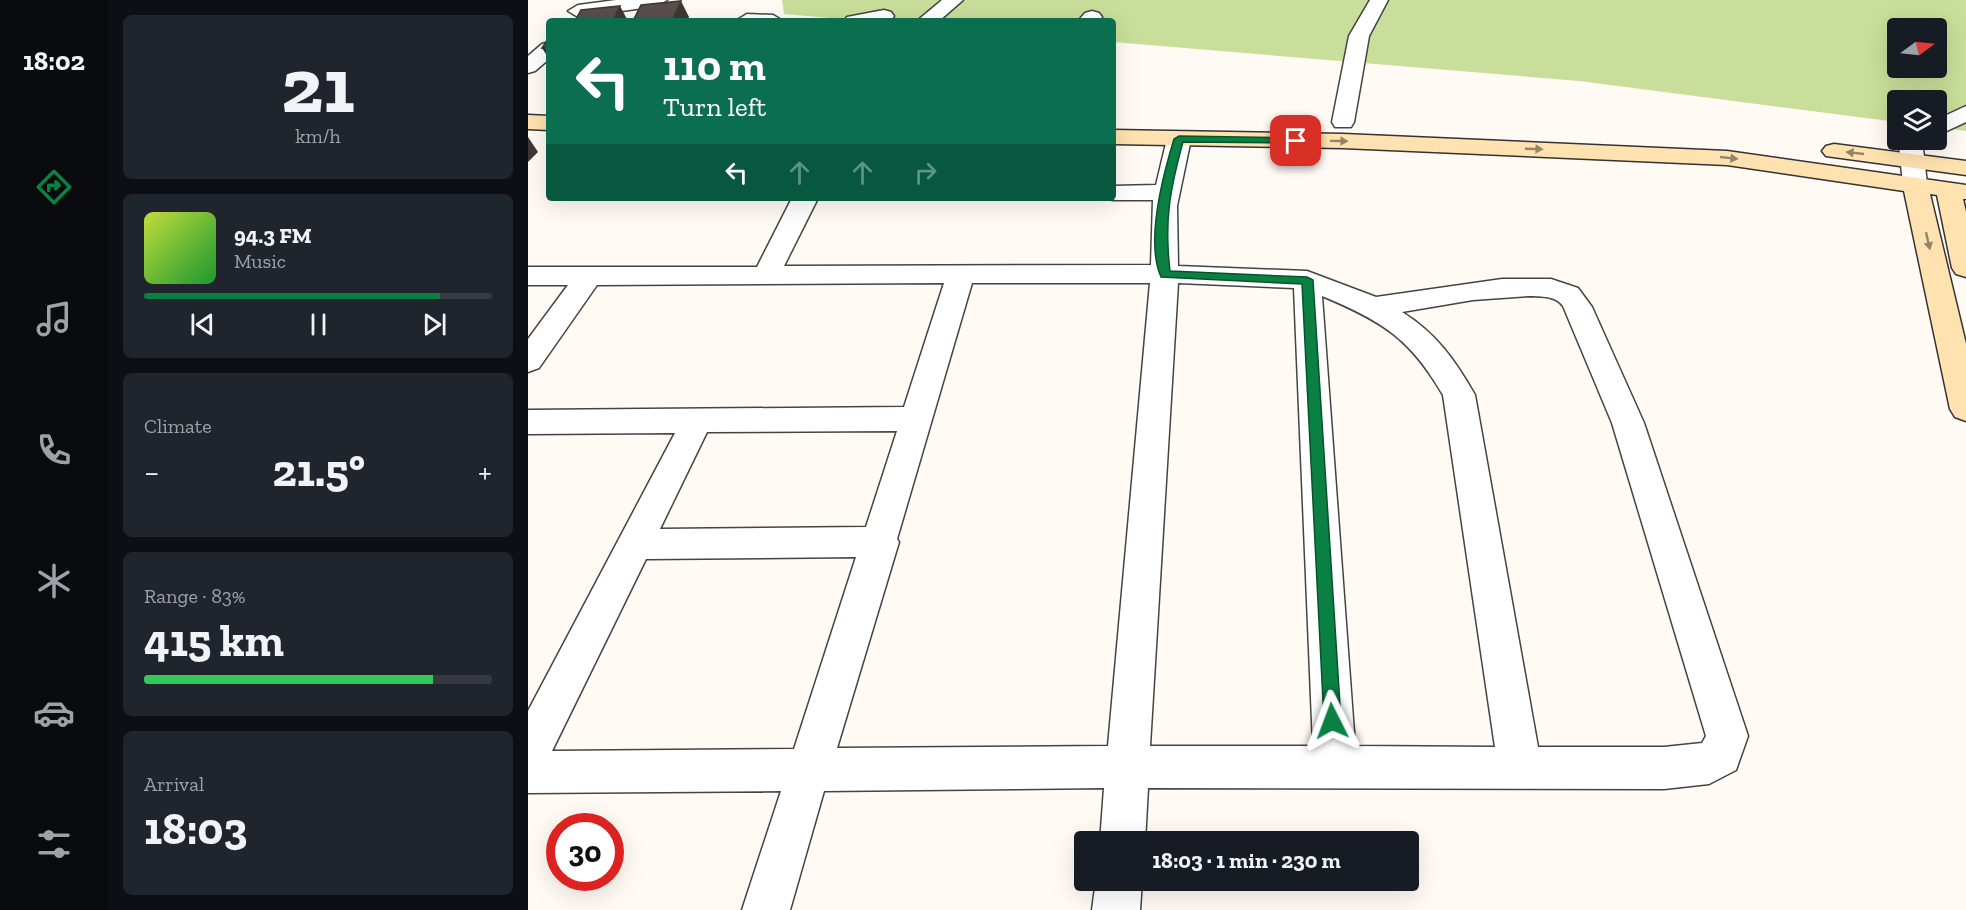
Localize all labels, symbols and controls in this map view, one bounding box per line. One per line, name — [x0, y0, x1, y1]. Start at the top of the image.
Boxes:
north arrow — [1887, 18, 1947, 78]
map controls — [1887, 18, 1947, 150]
text: 21 — [281, 38, 355, 132]
text: 110 m — [663, 40, 766, 91]
icon: left — [564, 42, 642, 120]
text: 18:02 — [23, 45, 85, 77]
button: layers — [1887, 90, 1947, 150]
text: Turn left — [663, 91, 766, 123]
pin — [1270, 115, 1321, 166]
text: km/h — [295, 124, 341, 148]
icon: arrive — [1279, 124, 1312, 157]
one-way arrow — [1330, 137, 1349, 146]
one-way arrow — [1525, 145, 1544, 154]
one-way arrow — [1846, 148, 1865, 158]
one-way arrow — [1720, 153, 1739, 163]
icon: left — [720, 156, 753, 189]
icon: ahead — [783, 156, 816, 189]
icon: ahead — [846, 156, 879, 189]
icon: right — [909, 156, 942, 189]
icon: directions — [33, 166, 75, 208]
text: 94.3 FM — [234, 222, 311, 249]
one-way arrow — [1924, 232, 1933, 251]
text: Music — [234, 249, 286, 273]
icon: music — [33, 298, 75, 340]
icon: previous — [186, 308, 219, 341]
icon: pause — [302, 308, 335, 341]
icon: next — [418, 308, 451, 341]
text: Climate — [144, 414, 212, 438]
icon: phone — [33, 429, 75, 471]
text: 21.5° — [273, 444, 365, 498]
text: − — [144, 452, 159, 491]
text: + — [478, 452, 492, 491]
icon: climate — [33, 560, 75, 602]
text: Range · 83% — [144, 584, 246, 608]
text: 415 km — [144, 614, 284, 668]
position arrow — [1300, 689, 1364, 753]
icon: car — [33, 692, 75, 734]
text: Arrival — [144, 772, 204, 796]
text: 18:03 — [144, 802, 248, 856]
speed limit sign: 30 — [546, 813, 624, 891]
icon: filters — [33, 823, 75, 865]
text: 18:03 · 1 min · 230 m — [1152, 847, 1341, 874]

